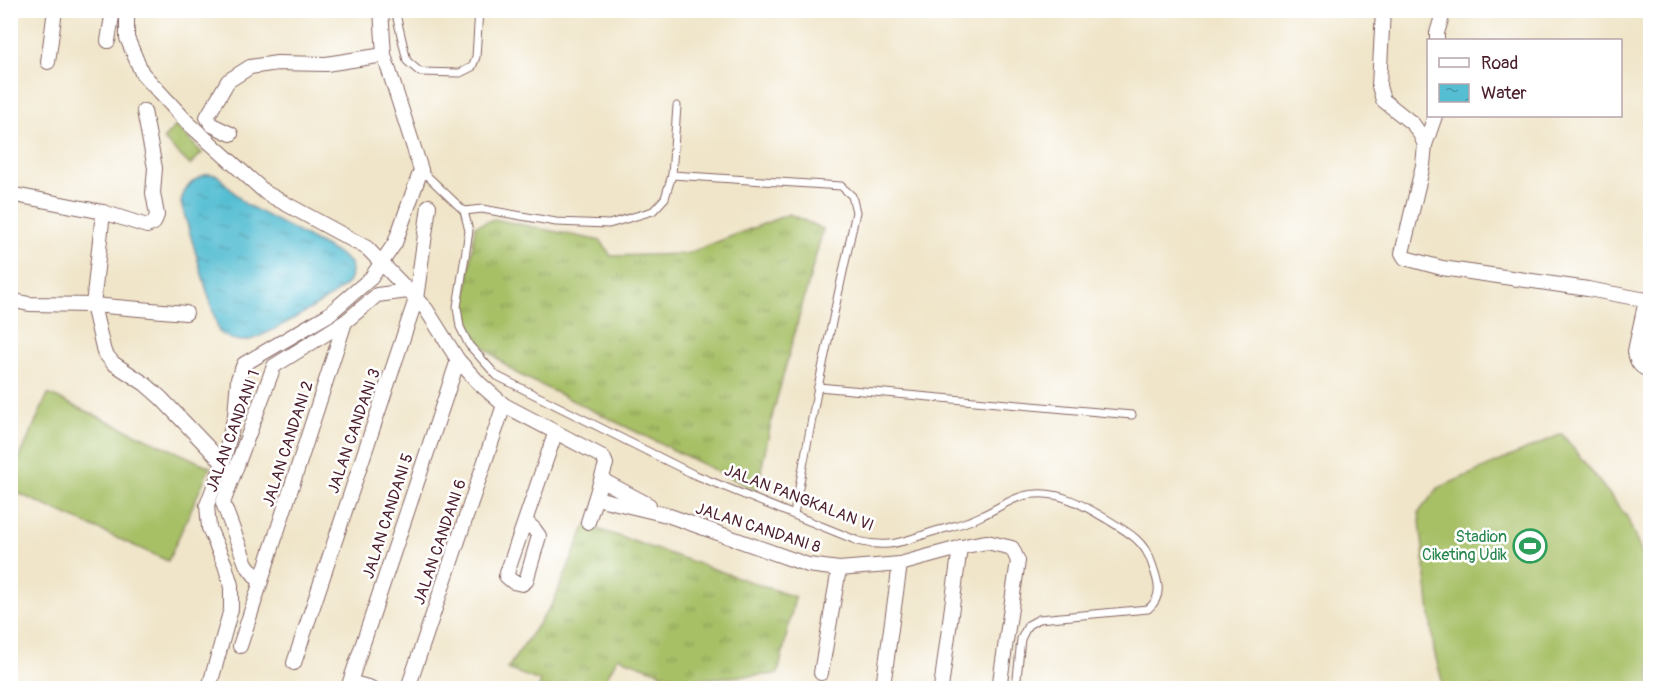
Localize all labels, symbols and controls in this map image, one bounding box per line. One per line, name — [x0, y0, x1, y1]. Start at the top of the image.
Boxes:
legend — [1427, 39, 1622, 117]
text: Road — [1481, 52, 1518, 75]
text: Water — [1481, 82, 1527, 105]
street label: JALAN CANDANI 3 — [323, 366, 385, 496]
street label: JALAN CANDANI 1 — [202, 367, 264, 495]
street label: JALAN CANDANI 2 — [258, 379, 318, 509]
street label: JALAN CANDANI 5 — [358, 451, 418, 581]
street label: JALAN PANGKALAN VI — [721, 460, 877, 536]
street label: JALAN CANDANI 6 — [409, 477, 471, 607]
street label: JALAN CANDANI 8 — [693, 498, 823, 558]
place label: Stadion Ciketing Udik — [1422, 527, 1507, 565]
sports icon: Stadion Ciketing Udik — [1512, 528, 1548, 564]

